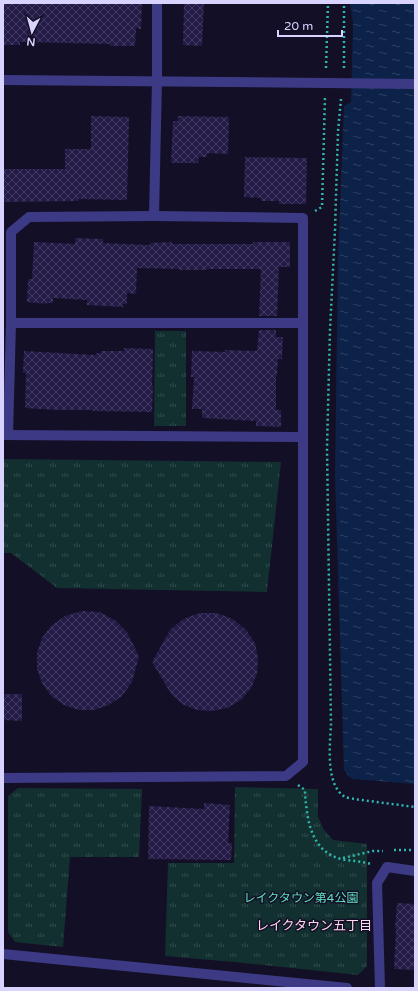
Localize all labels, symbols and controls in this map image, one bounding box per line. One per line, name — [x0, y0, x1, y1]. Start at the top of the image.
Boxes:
north arrow — [12, 12, 52, 52]
scale bar — [278, 12, 342, 38]
text: 20 m — [284, 19, 313, 33]
text: N — [26, 35, 36, 48]
park label: レイクタウン第4公園 — [244, 891, 358, 905]
district label: レイクタウン五丁目 — [256, 918, 372, 934]

